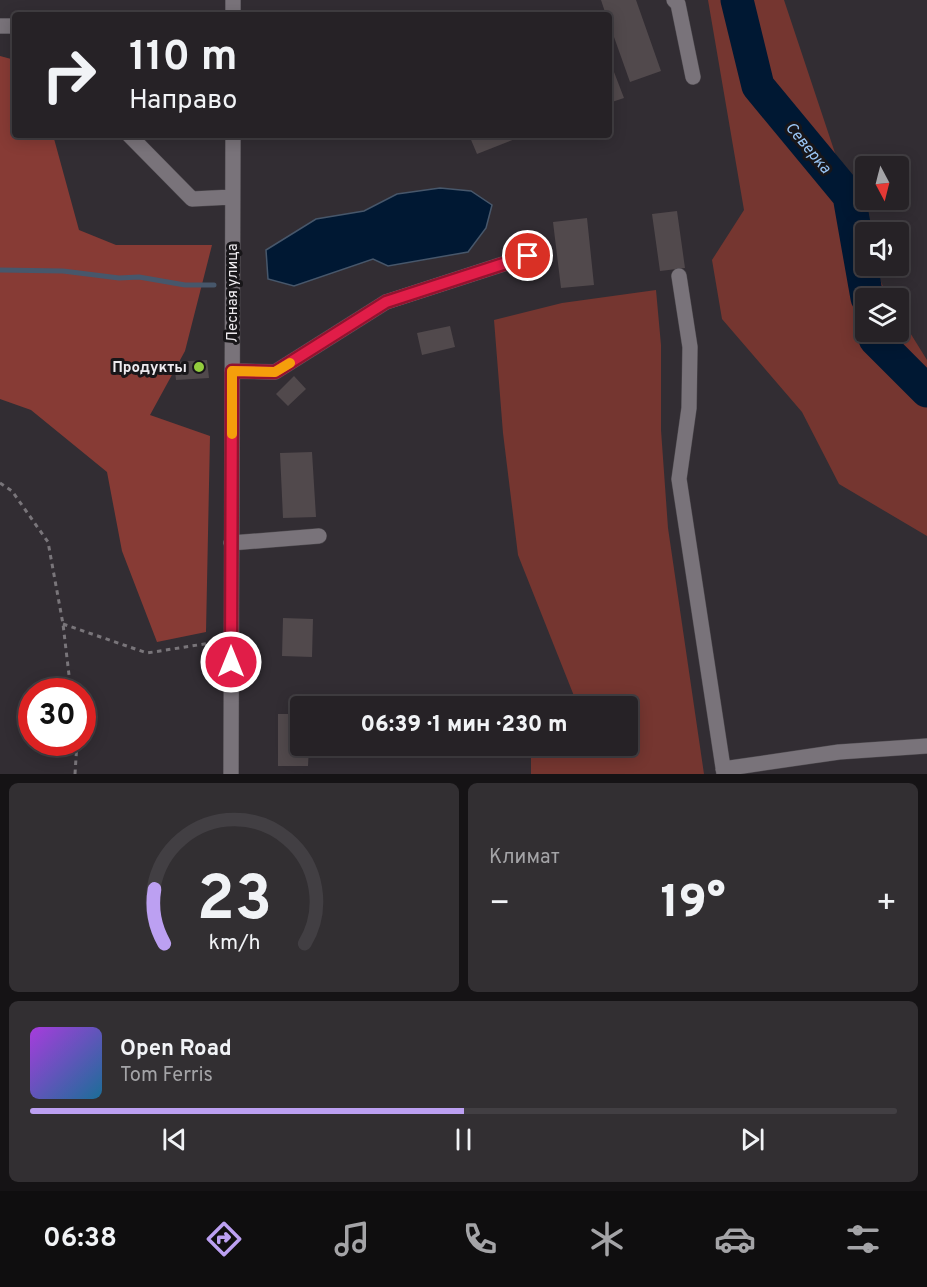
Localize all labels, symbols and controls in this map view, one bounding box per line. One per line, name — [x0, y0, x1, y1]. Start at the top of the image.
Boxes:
text: 110 m — [129, 32, 238, 85]
icon: right — [30, 36, 108, 114]
text: Направо — [129, 84, 237, 118]
water label: Северка — [780, 118, 835, 179]
north arrow — [855, 156, 909, 210]
map controls — [855, 156, 909, 342]
button: sound — [855, 222, 909, 276]
pin — [502, 230, 553, 281]
icon: arrive — [511, 239, 544, 272]
street label: Лесная улица — [224, 243, 243, 343]
button: layers — [855, 288, 909, 342]
place label: Продукты — [112, 359, 187, 378]
marker: Продукты — [192, 360, 206, 374]
position arrow — [199, 630, 263, 694]
speed limit sign: 30 — [18, 678, 96, 756]
text: 06:39 · 1 мин · 230 m — [360, 712, 568, 739]
text: Климат — [489, 845, 560, 871]
text: 23 — [196, 863, 272, 942]
text: 19° — [660, 876, 726, 933]
text: − — [489, 884, 510, 926]
text: + — [876, 884, 897, 926]
text: km/h — [208, 931, 260, 958]
text: Open Road — [120, 1036, 232, 1063]
text: Tom Ferris — [120, 1063, 213, 1089]
icon: previous — [158, 1123, 191, 1156]
icon: pause — [447, 1123, 480, 1156]
icon: next — [736, 1123, 769, 1156]
icon: directions — [203, 1218, 245, 1260]
icon: music — [331, 1218, 373, 1260]
icon: phone — [459, 1218, 501, 1260]
icon: climate — [586, 1218, 628, 1260]
icon: car — [714, 1218, 756, 1260]
icon: filters — [842, 1218, 884, 1260]
text: 06:38 — [43, 1222, 117, 1256]

